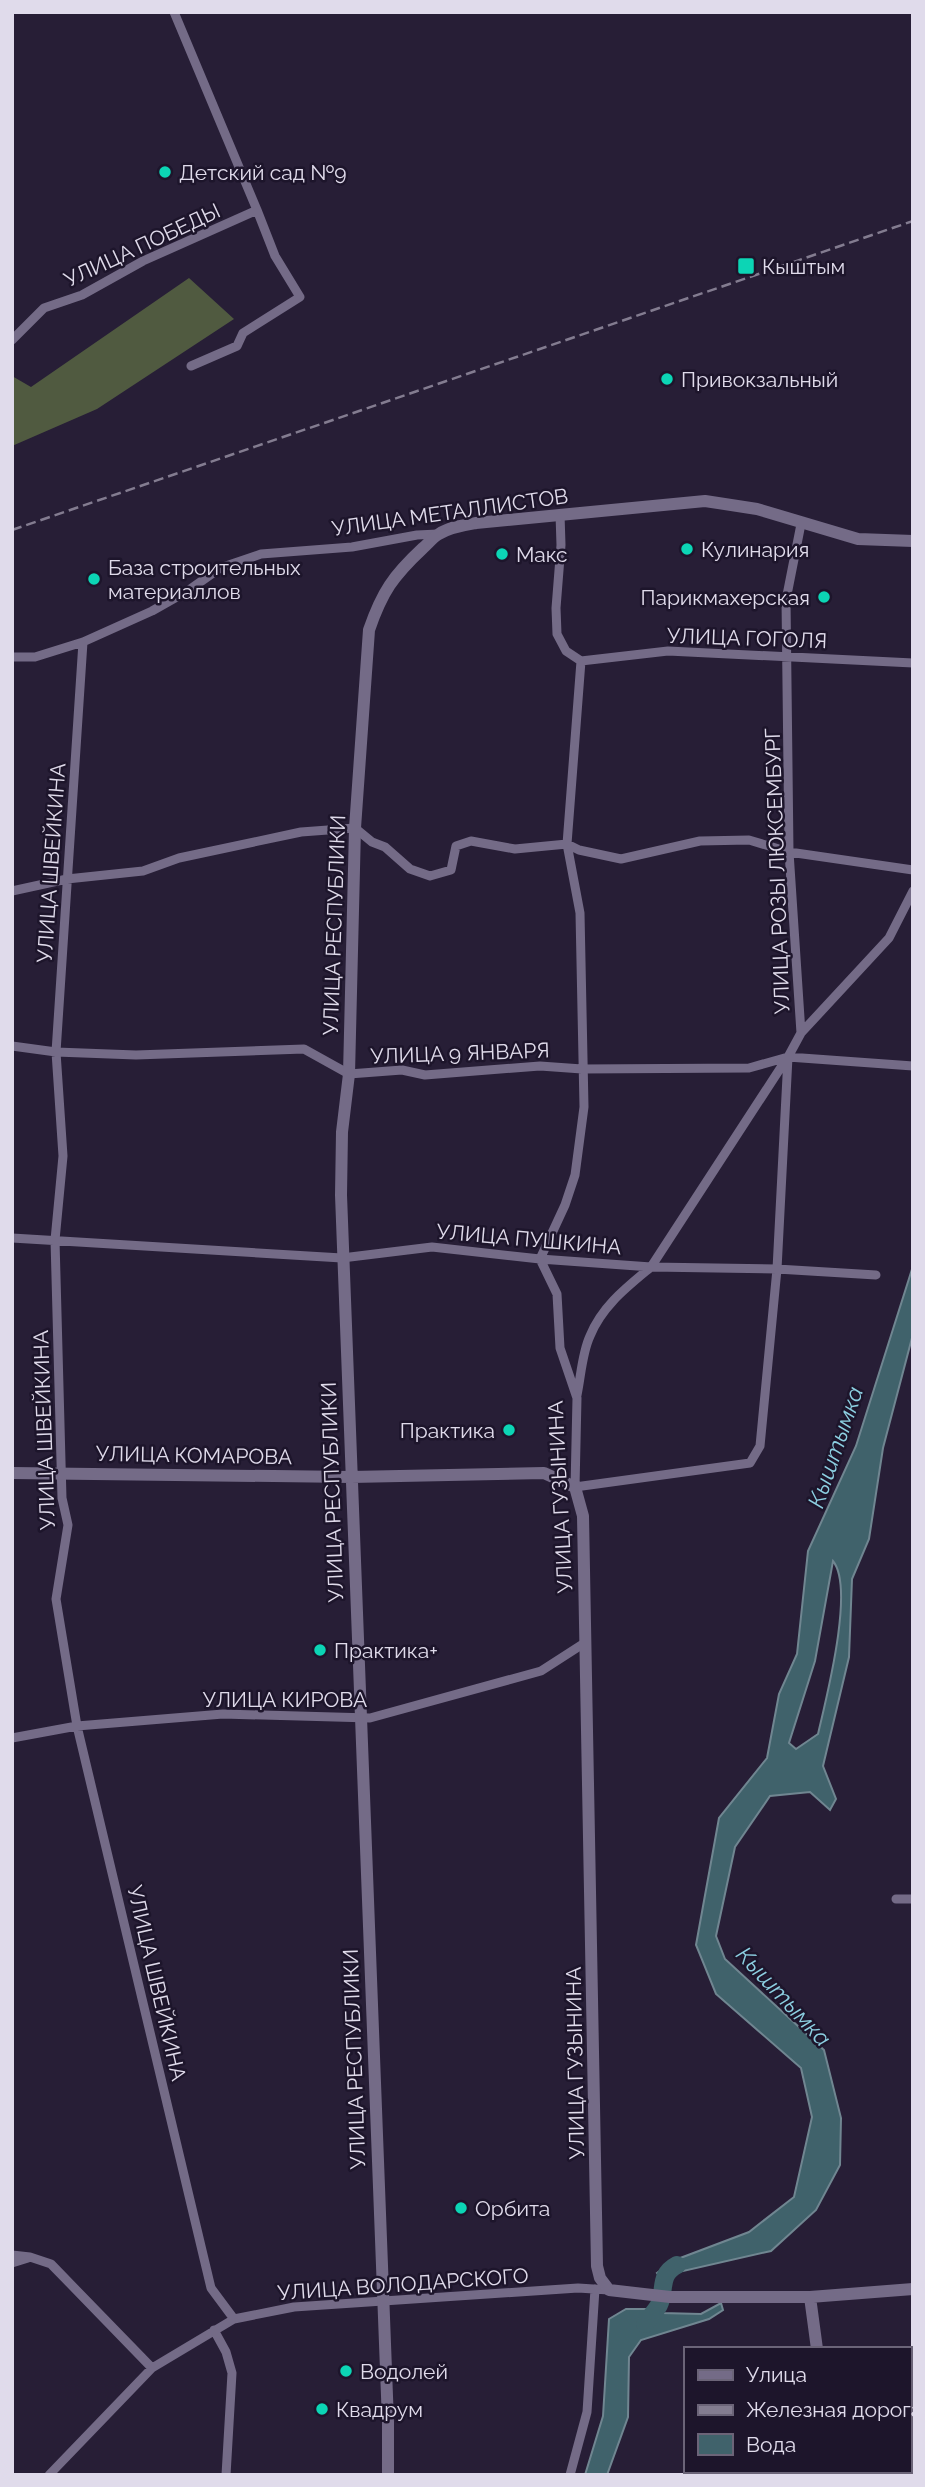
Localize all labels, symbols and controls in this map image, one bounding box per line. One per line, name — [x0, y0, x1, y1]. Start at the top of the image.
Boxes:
place label: Детский сад №9 — [179, 160, 347, 185]
marker: Детский сад №9 — [157, 164, 173, 180]
street label: УЛИЦА ПОБЕДЫ — [60, 198, 224, 292]
place label: Кыштым — [762, 254, 845, 279]
marker: Кыштым — [736, 256, 756, 276]
place label: Привокзальный — [681, 367, 838, 392]
marker: Привокзальный — [659, 371, 675, 387]
street label: УЛИЦА МЕТАЛЛИСТОВ — [330, 483, 570, 541]
place label: Кулинария — [701, 537, 809, 562]
marker: Кулинария — [679, 541, 695, 557]
place label: Макс — [516, 542, 568, 567]
marker: Макс — [494, 546, 510, 562]
place label: База cтроительных материаллов — [108, 555, 301, 604]
marker: База cтроительных материаллов — [86, 571, 102, 587]
place label: Парикмахерская — [640, 585, 810, 610]
marker: Парикмахерская — [816, 589, 832, 605]
street label: УЛИЦА ГОГОЛЯ — [666, 623, 828, 653]
street label: УЛИЦА РОЗЫ ЛЮКСЕМБУРГ — [760, 727, 794, 1015]
street label: УЛИЦА ШВЕЙКИНА — [32, 762, 70, 964]
street label: УЛИЦА РЕСПУБЛИКИ — [318, 814, 350, 1036]
street label: УЛИЦА 9 ЯНВАРЯ — [370, 1037, 550, 1069]
street label: УЛИЦА ПУШКИНА — [436, 1218, 622, 1260]
street label: УЛИЦА ШВЕЙКИНА — [28, 1330, 60, 1530]
street label: УЛИЦА РЕСПУБЛИКИ — [316, 1381, 348, 1603]
water label: Кыштымка — [802, 1383, 868, 1511]
street label: УЛИЦА ГУЗЫНИНА — [542, 1400, 578, 1594]
place label: Практика — [400, 1418, 495, 1443]
marker: Практика — [501, 1422, 517, 1438]
street label: УЛИЦА КОМАРОВА — [96, 1441, 292, 1469]
place label: Практика+ — [334, 1638, 438, 1663]
marker: Практика+ — [312, 1642, 328, 1658]
street label: УЛИЦА КИРОВА — [203, 1687, 367, 1712]
street label: УЛИЦА ШВЕЙКИНА — [122, 1883, 192, 2083]
water label: Кыштымка — [731, 1941, 837, 2052]
street label: УЛИЦА РЕСПУБЛИКИ — [338, 1948, 370, 2170]
street label: УЛИЦА ГУЗЫНИНА — [561, 1966, 589, 2160]
place label: Орбита — [475, 2196, 550, 2221]
marker: Орбита — [453, 2200, 469, 2216]
street label: УЛИЦА ВОЛОДАРСКОГО — [277, 2263, 529, 2305]
legend — [684, 2347, 911, 2473]
place label: Водолей — [360, 2359, 448, 2384]
text: Улица — [746, 2362, 807, 2387]
marker: Водолей — [338, 2363, 354, 2379]
place label: Квадрум — [336, 2397, 423, 2422]
text: Железная дорога — [746, 2397, 922, 2422]
marker: Квадрум — [314, 2401, 330, 2417]
text: Вода — [746, 2432, 796, 2457]

